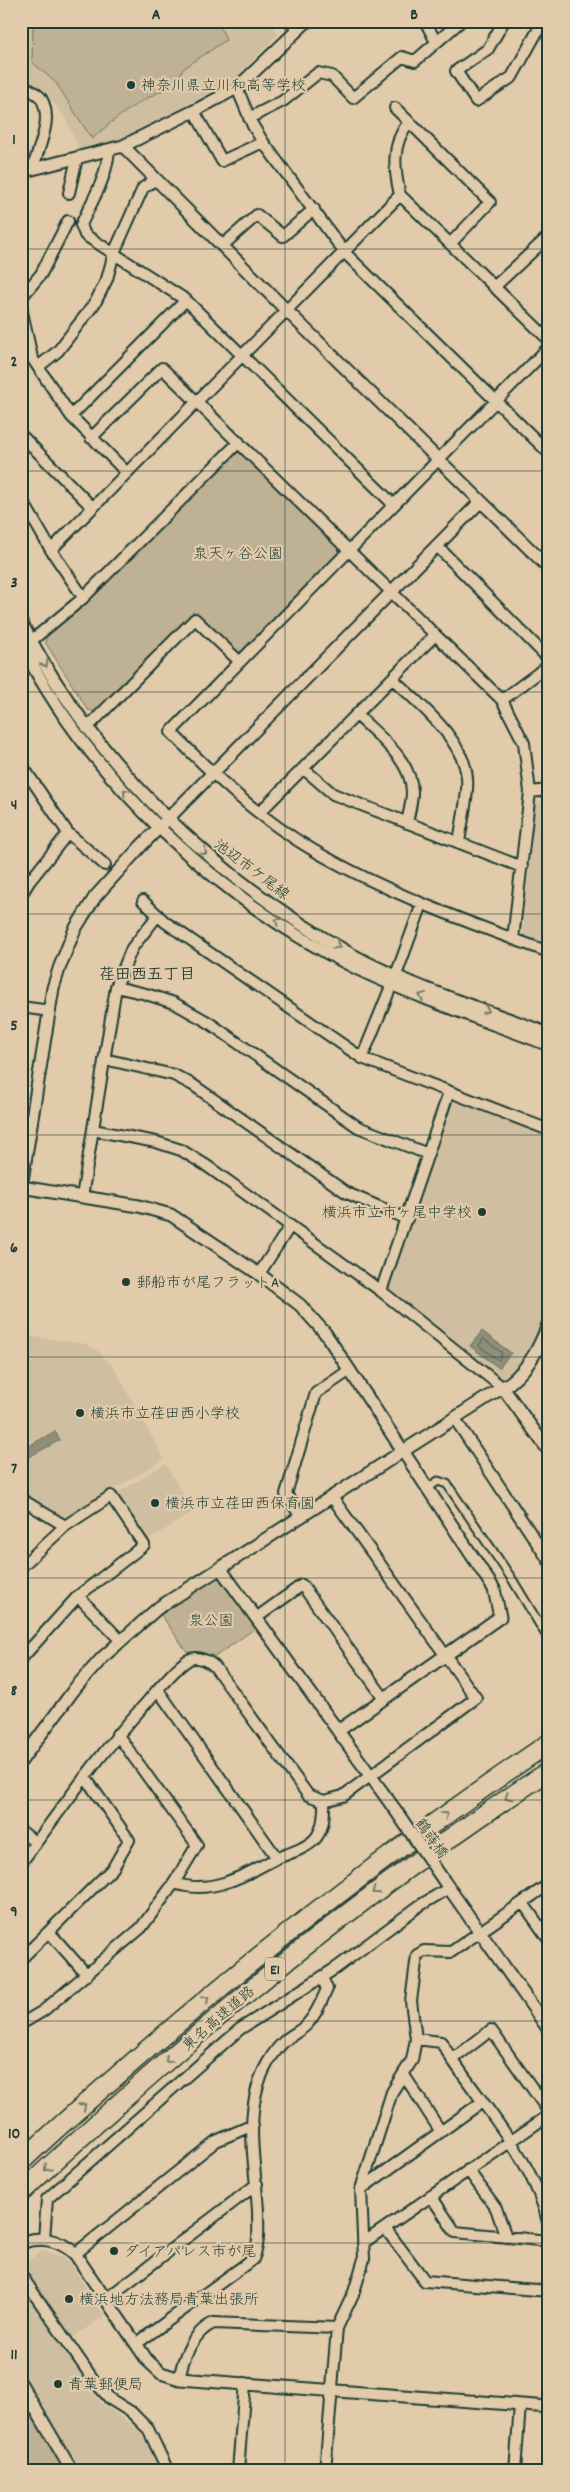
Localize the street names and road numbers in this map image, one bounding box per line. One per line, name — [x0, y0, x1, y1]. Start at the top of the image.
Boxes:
street label: 池辺市ケ尾線 — [208, 835, 293, 906]
street label: 鶴蒔橋 — [408, 1814, 452, 1864]
road number: E1 — [265, 1958, 285, 1980]
street label: 東名高速道路 — [178, 1982, 260, 2057]

